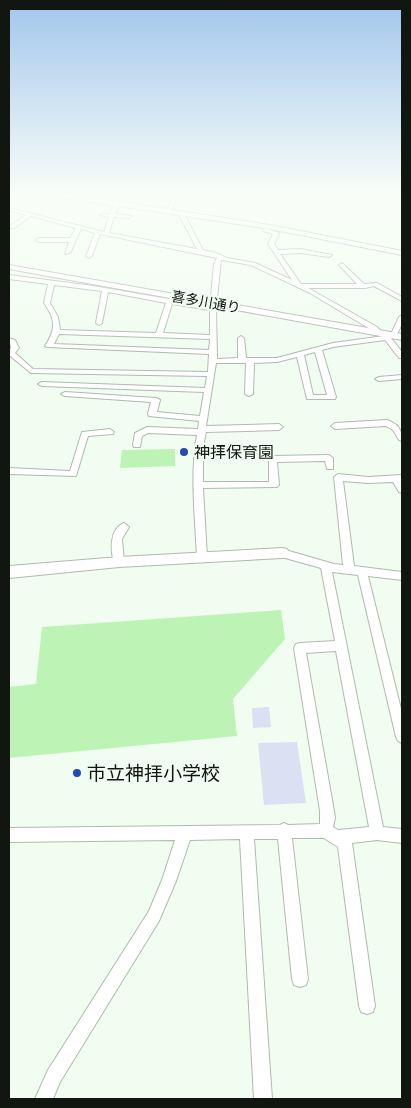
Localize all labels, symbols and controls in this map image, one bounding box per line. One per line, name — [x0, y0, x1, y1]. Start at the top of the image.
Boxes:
street label: 喜多川通り — [170, 286, 242, 318]
place label: 神拝保育園 — [194, 441, 274, 464]
marker: 神拝保育園 — [178, 446, 190, 458]
place label: 市立神拝小学校 — [87, 760, 220, 787]
marker: 市立神拝小学校 — [71, 767, 83, 779]

